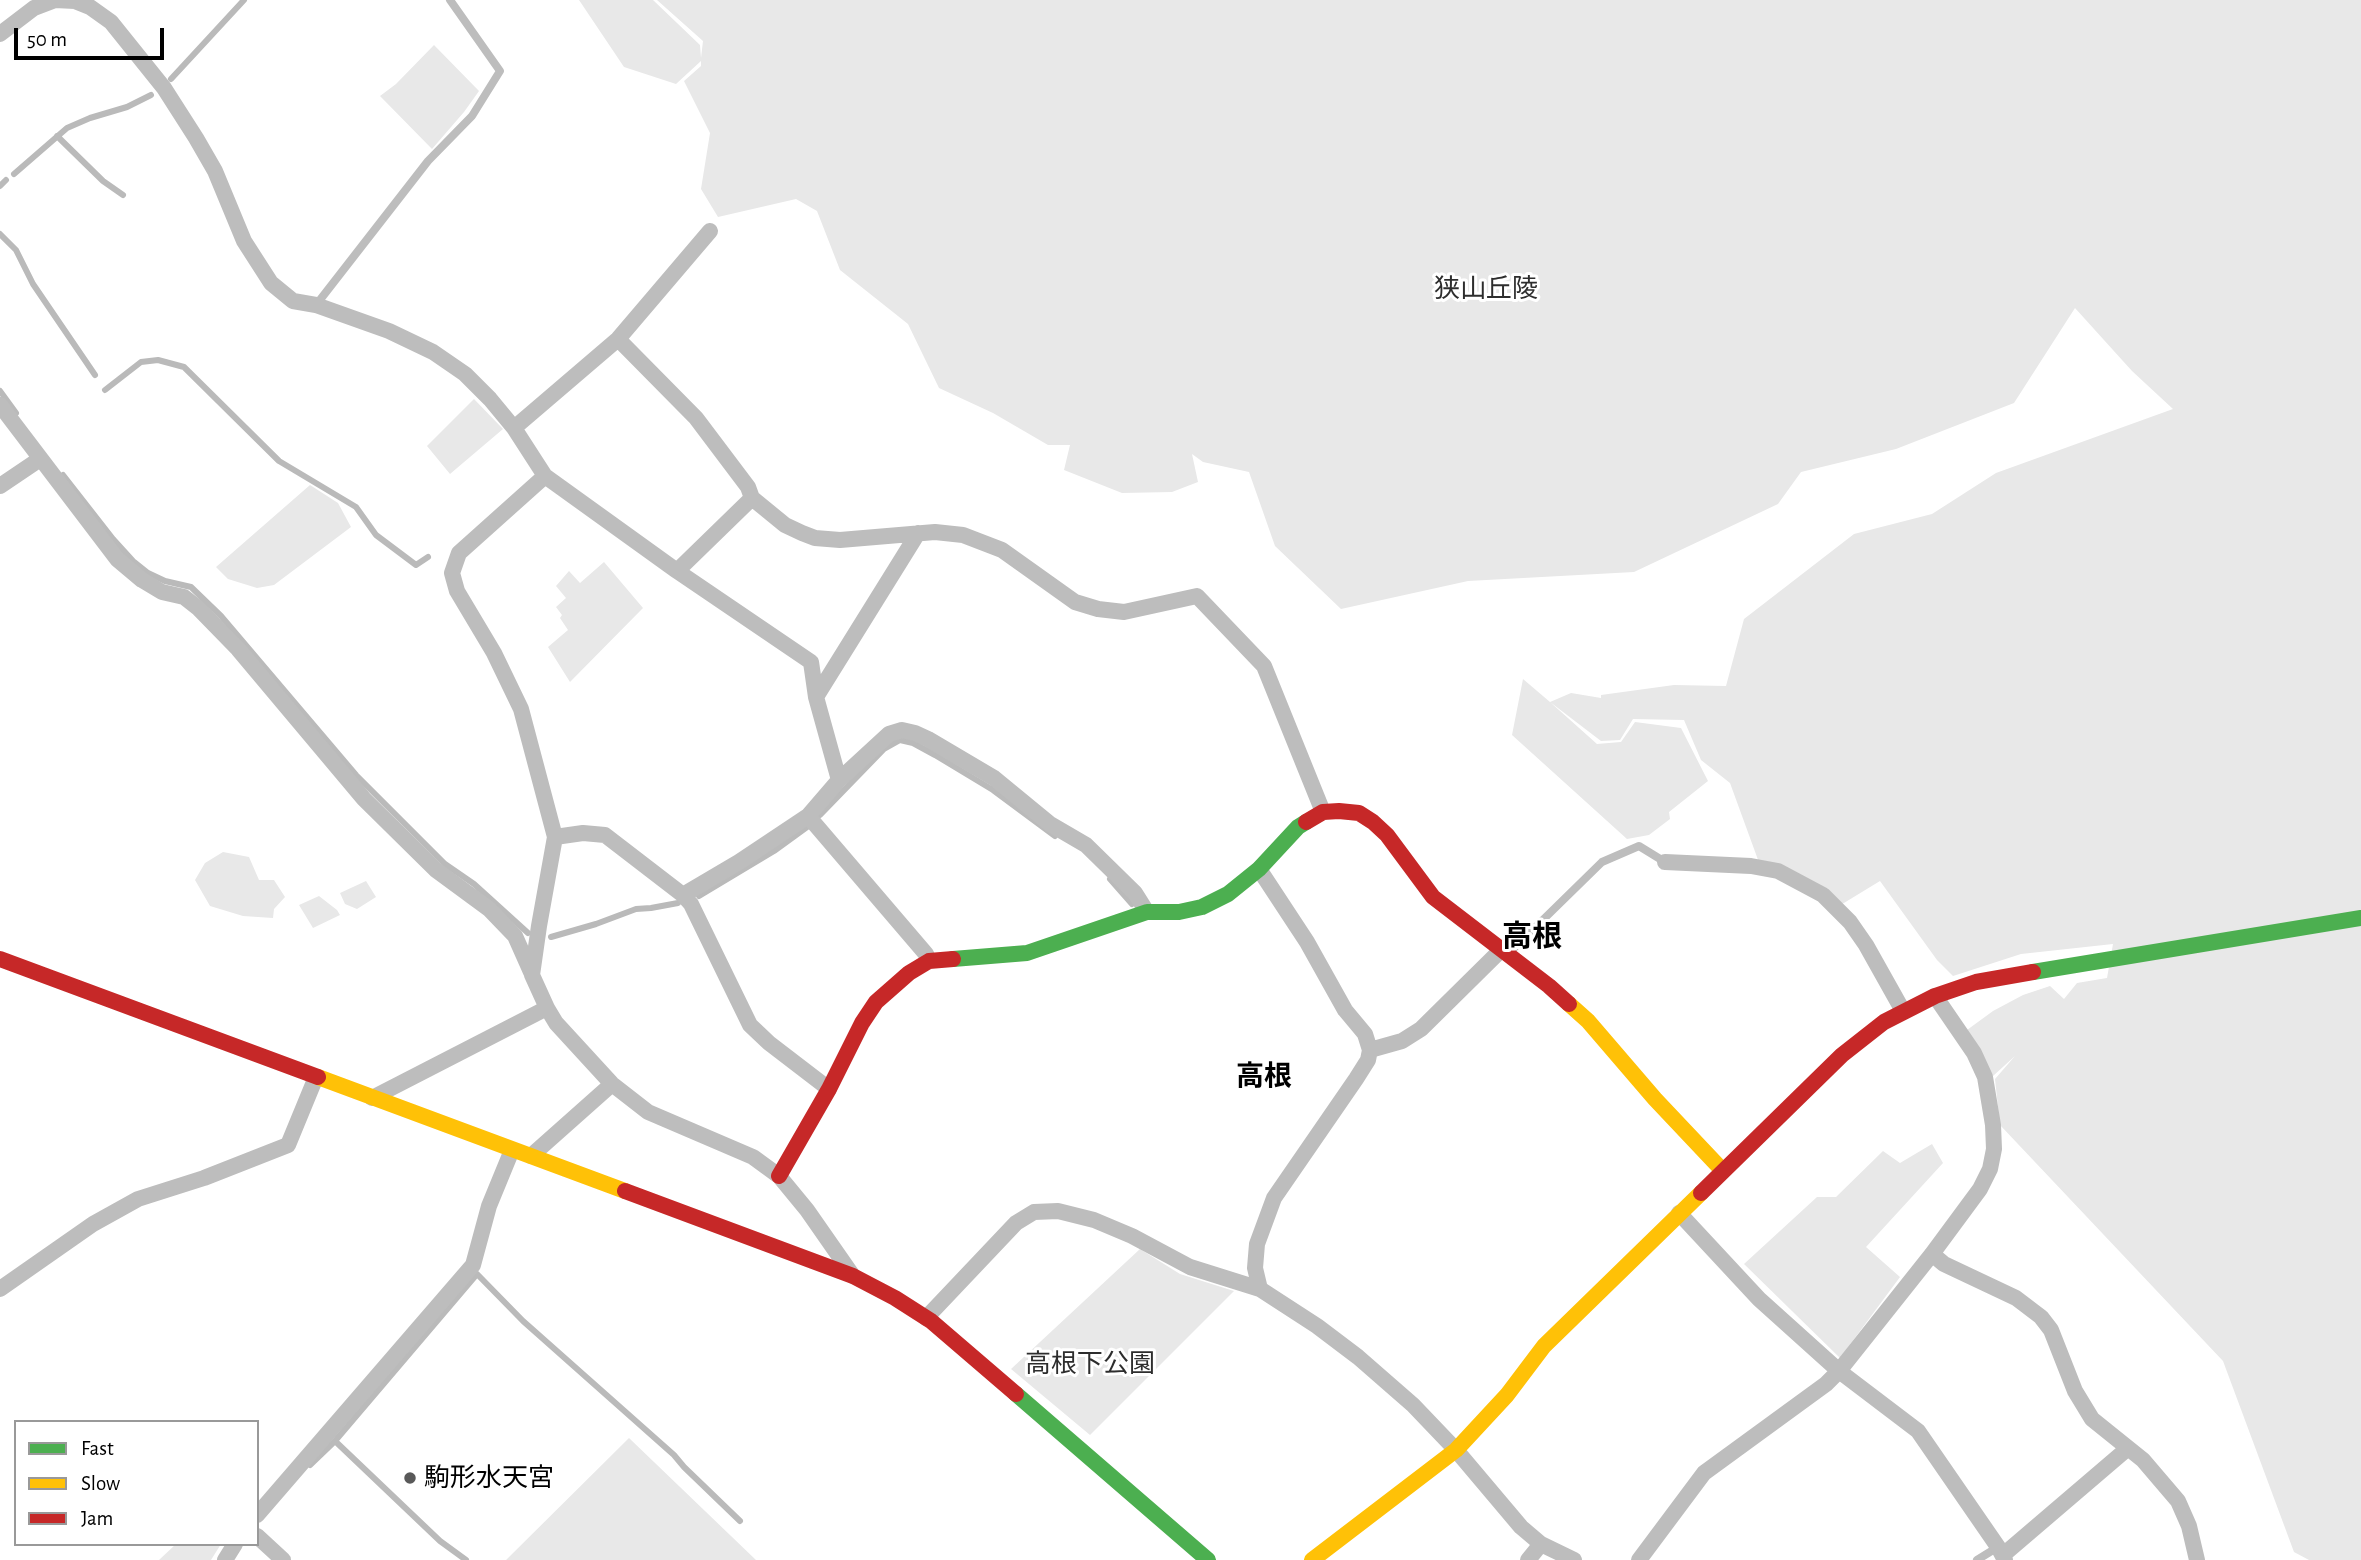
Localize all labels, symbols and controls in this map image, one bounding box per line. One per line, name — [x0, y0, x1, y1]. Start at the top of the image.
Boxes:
scale bar — [18, 14, 168, 58]
text: 50 m — [27, 29, 67, 50]
park label: 狭山丘陵 — [1434, 273, 1538, 305]
district label: 高根 — [1502, 919, 1562, 955]
district label: 高根 — [1236, 1060, 1292, 1094]
park label: 高根下公園 — [1025, 1348, 1155, 1380]
legend — [14, 1420, 259, 1546]
text: Fast — [81, 1438, 114, 1459]
place label: 駒形水天宮 — [424, 1462, 554, 1494]
marker: 駒形水天宮 — [402, 1470, 418, 1486]
text: Slow — [81, 1473, 120, 1494]
text: Jam — [81, 1508, 113, 1529]

